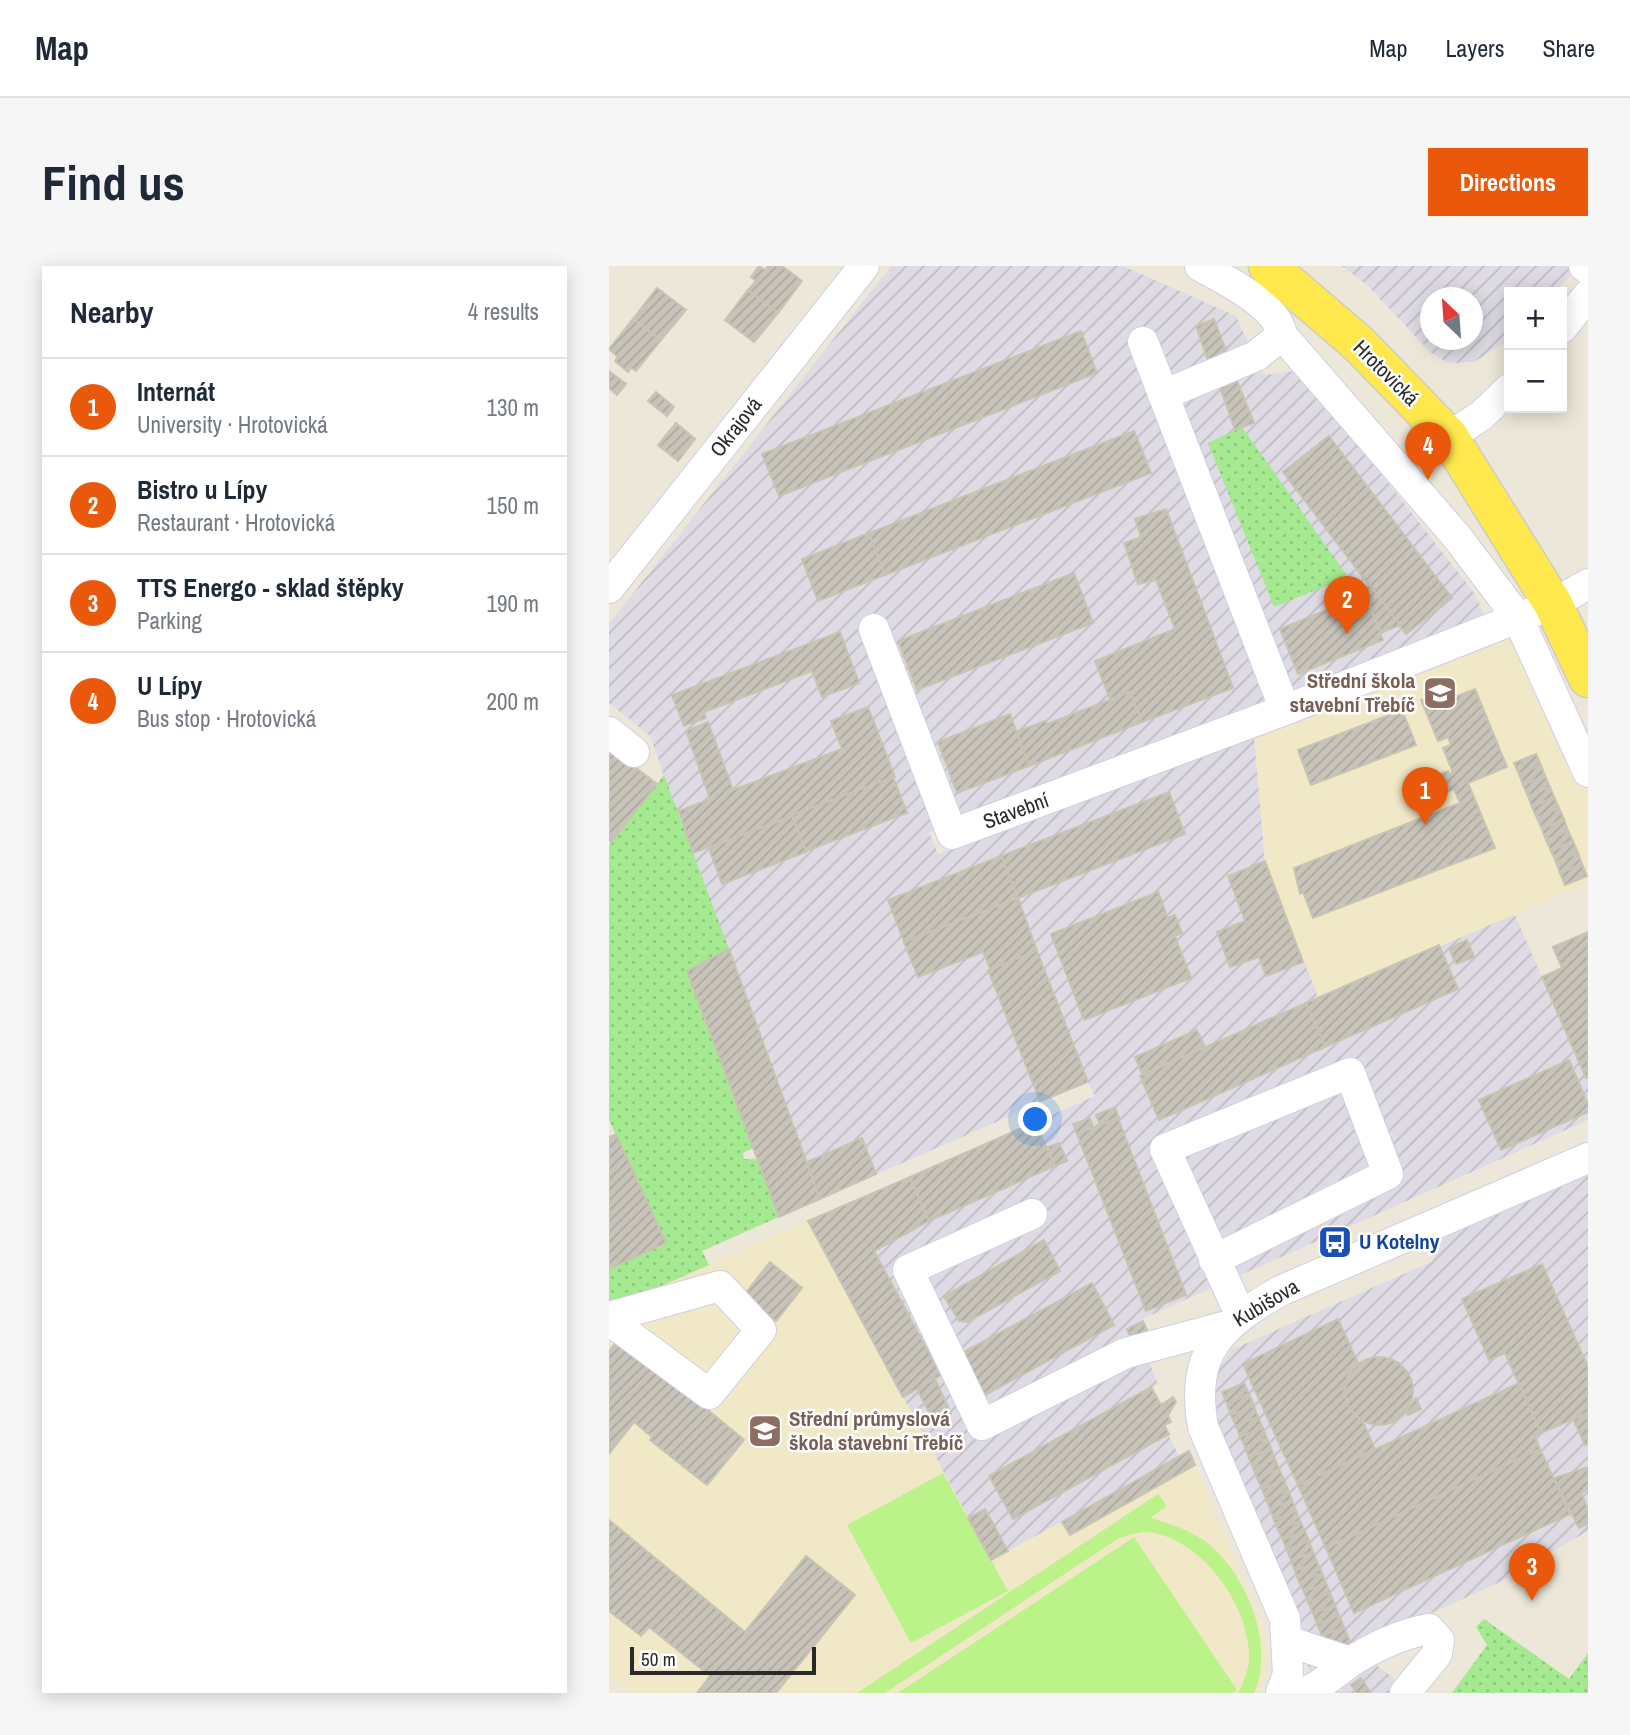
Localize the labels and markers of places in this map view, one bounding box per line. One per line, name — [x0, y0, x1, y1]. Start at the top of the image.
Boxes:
pin: 4 — [1405, 422, 1451, 480]
pin: 2 — [1324, 576, 1370, 634]
place label: Střední škola stavební Třebíč — [1290, 666, 1415, 719]
school or university icon: Střední škola stavební Třebíč — [1421, 674, 1459, 712]
pin: 1 — [1402, 767, 1448, 825]
bus stop icon: U Kotelny — [1316, 1223, 1354, 1261]
place label: U Kotelny — [1359, 1227, 1440, 1256]
place label: Střední průmyslová škola stavební Třebíč — [789, 1404, 963, 1457]
school or university icon: Střední průmyslová škola stavební Třebíč — [746, 1412, 784, 1450]
pin: 3 — [1509, 1543, 1555, 1601]

